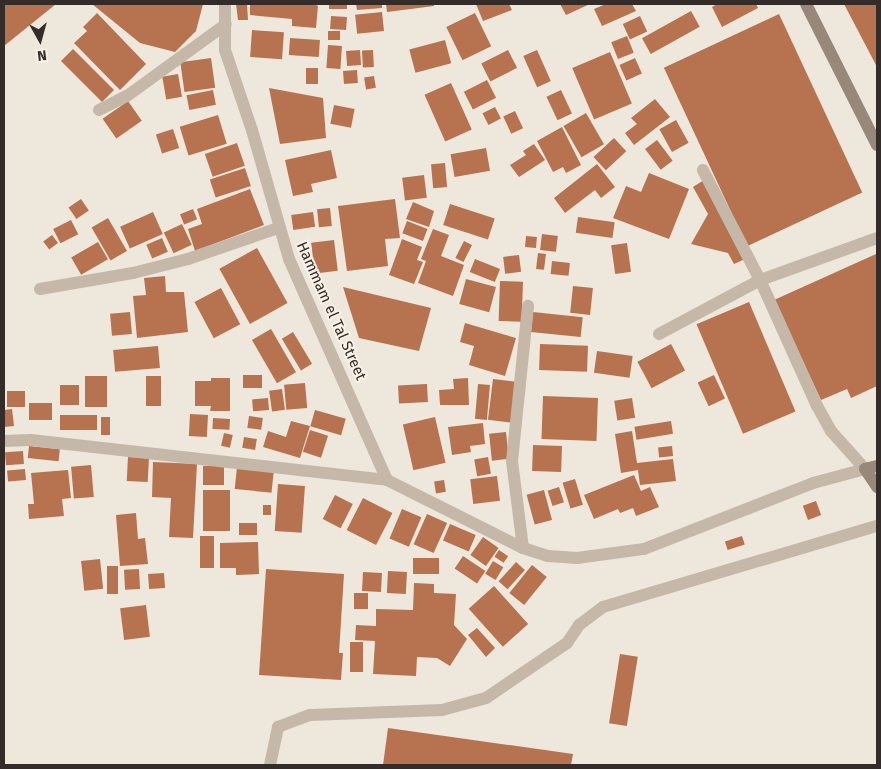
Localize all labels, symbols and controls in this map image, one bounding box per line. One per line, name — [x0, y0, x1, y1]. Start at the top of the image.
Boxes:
north arrow — [15, 15, 65, 65]
text: N — [36, 46, 48, 64]
street label: Hammam el Tal Street — [292, 239, 370, 383]

